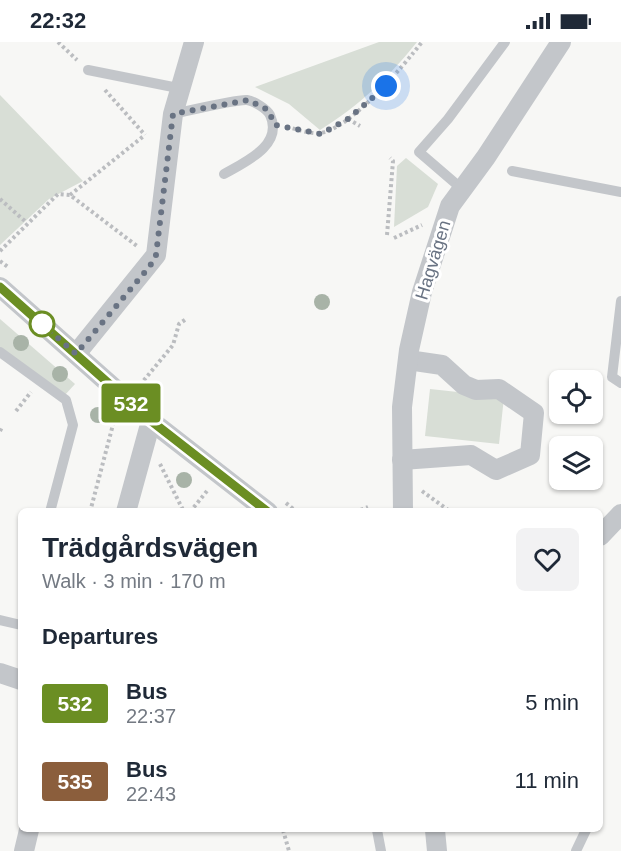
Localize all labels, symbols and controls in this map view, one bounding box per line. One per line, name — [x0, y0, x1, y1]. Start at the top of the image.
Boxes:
text: 22:32 — [30, 8, 86, 33]
your location — [371, 71, 401, 101]
street label: Hagvägen — [411, 218, 455, 302]
unlabelled marker — [29, 311, 55, 337]
map controls — [549, 370, 603, 490]
button: locate — [549, 370, 603, 424]
line badge: 532 — [96, 384, 166, 422]
text: 532 — [113, 392, 149, 415]
button: layers — [549, 436, 603, 490]
button: heart — [516, 528, 579, 591]
text: Trädgårdsvägen — [42, 532, 258, 563]
text: Walk · 3 min · 170 m — [42, 570, 226, 592]
text: Departures — [42, 624, 158, 649]
text: Bus — [126, 679, 168, 704]
text: 5 min — [525, 690, 579, 715]
text: 532 — [57, 692, 93, 715]
text: 22:37 — [126, 705, 176, 727]
text: Bus — [126, 757, 168, 782]
text: 11 min — [515, 768, 579, 793]
text: 535 — [57, 770, 93, 793]
text: 22:43 — [126, 783, 176, 805]

